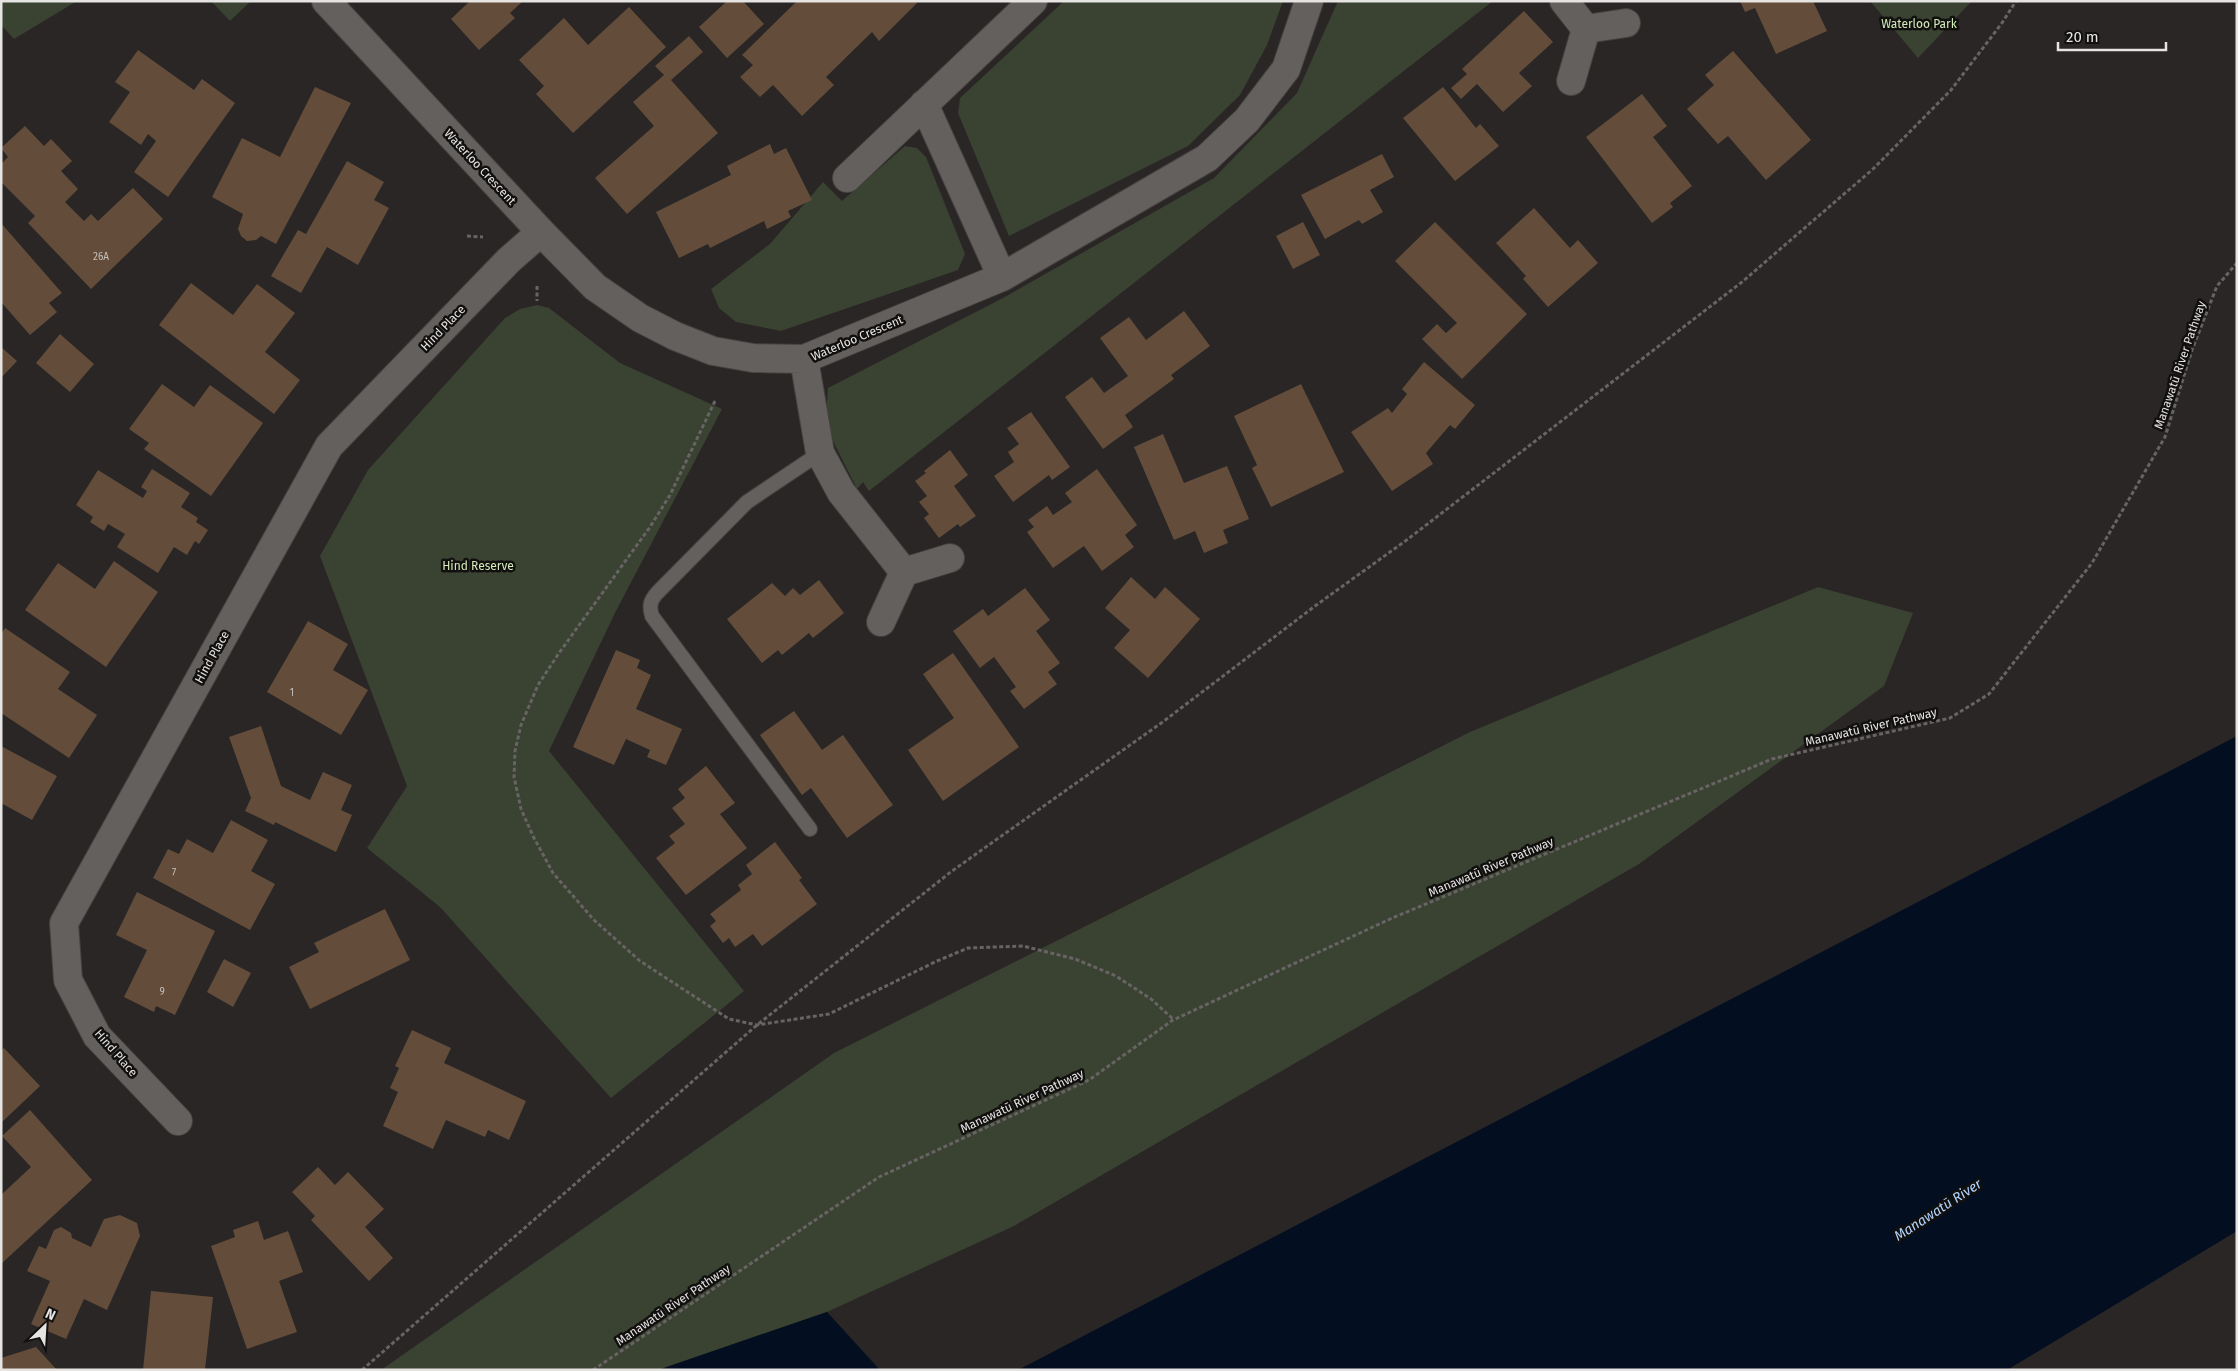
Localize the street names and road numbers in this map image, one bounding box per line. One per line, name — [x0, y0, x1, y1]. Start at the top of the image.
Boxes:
street label: Waterloo Crescent — [441, 126, 519, 208]
street label: Manawatū River Pathway — [2151, 299, 2209, 431]
street label: Hind Place — [418, 302, 468, 354]
street label: Waterloo Crescent — [809, 312, 906, 364]
street label: Hind Place — [192, 628, 232, 686]
street label: Manawatū River Pathway — [1804, 705, 1938, 749]
street label: Manawatū River Pathway — [1426, 834, 1556, 900]
street label: Hind Place — [92, 1027, 140, 1079]
street label: Manawatū River Pathway — [958, 1066, 1086, 1136]
street label: Manawatū River Pathway — [613, 1262, 733, 1348]

